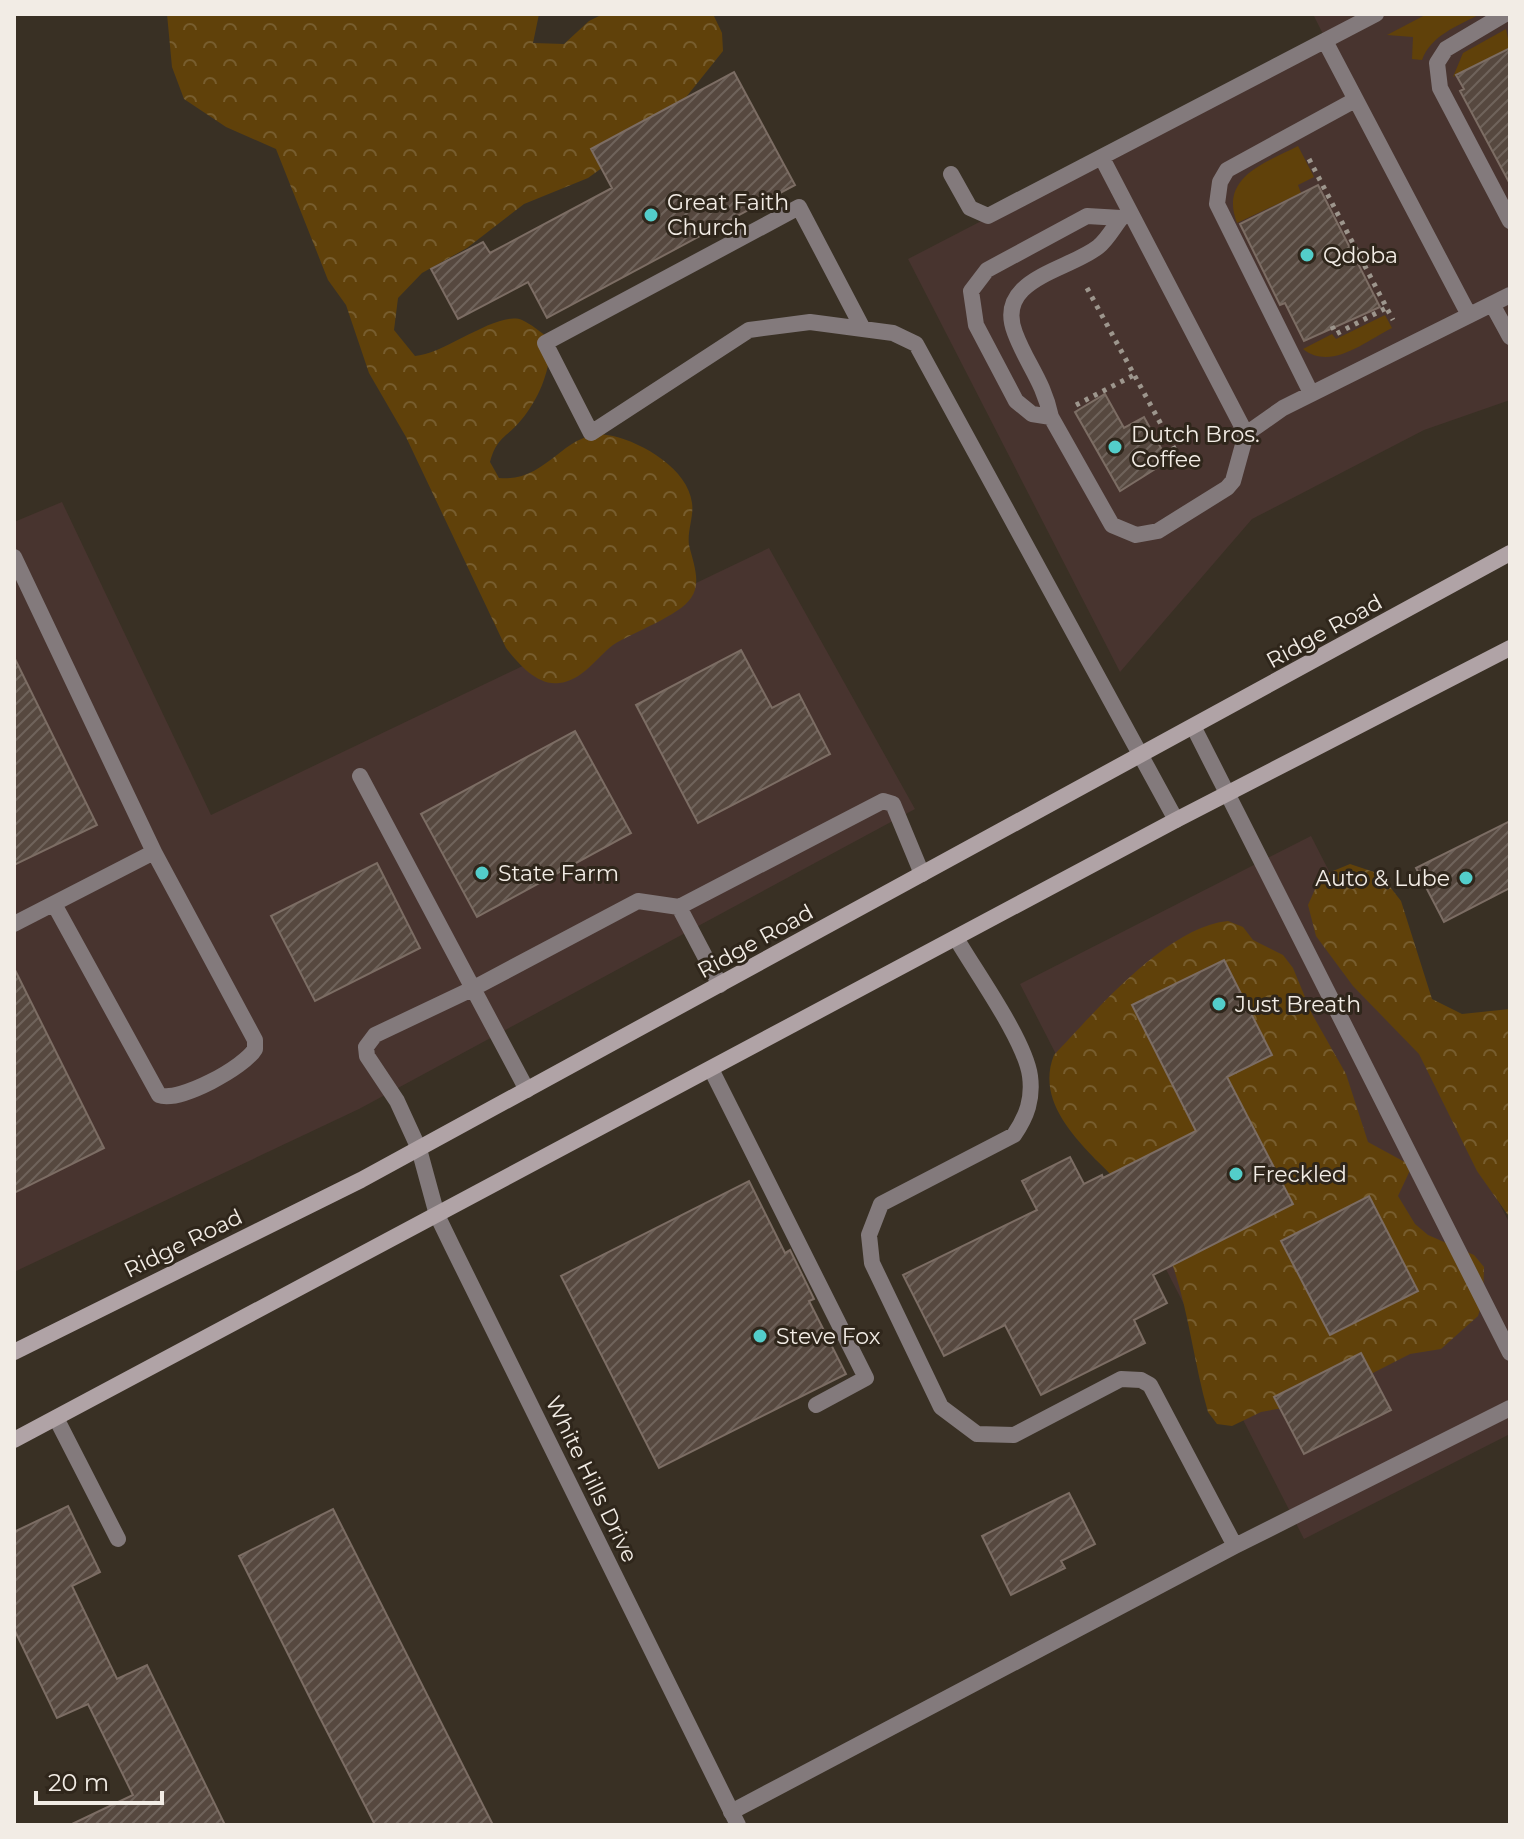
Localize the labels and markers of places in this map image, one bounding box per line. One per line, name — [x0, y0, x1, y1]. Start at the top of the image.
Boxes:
place label: Great Faith Church — [667, 189, 789, 241]
marker: Great Faith Church — [642, 206, 660, 224]
place label: Qdoba — [1323, 242, 1398, 269]
marker: Qdoba — [1298, 246, 1316, 264]
place label: Dutch Bros. Coffee — [1131, 421, 1260, 473]
marker: Dutch Bros. Coffee — [1106, 438, 1124, 456]
place label: State Farm — [498, 860, 619, 887]
marker: State Farm — [473, 864, 491, 882]
place label: Auto & Lube — [1315, 865, 1450, 892]
marker: Auto & Lube — [1457, 869, 1475, 887]
place label: Just Breath — [1234, 991, 1361, 1018]
marker: Just Breath — [1210, 995, 1228, 1013]
place label: Freckled — [1252, 1161, 1347, 1188]
marker: Freckled — [1227, 1165, 1245, 1183]
place label: Steve Fox — [776, 1323, 881, 1350]
marker: Steve Fox — [751, 1327, 769, 1345]

